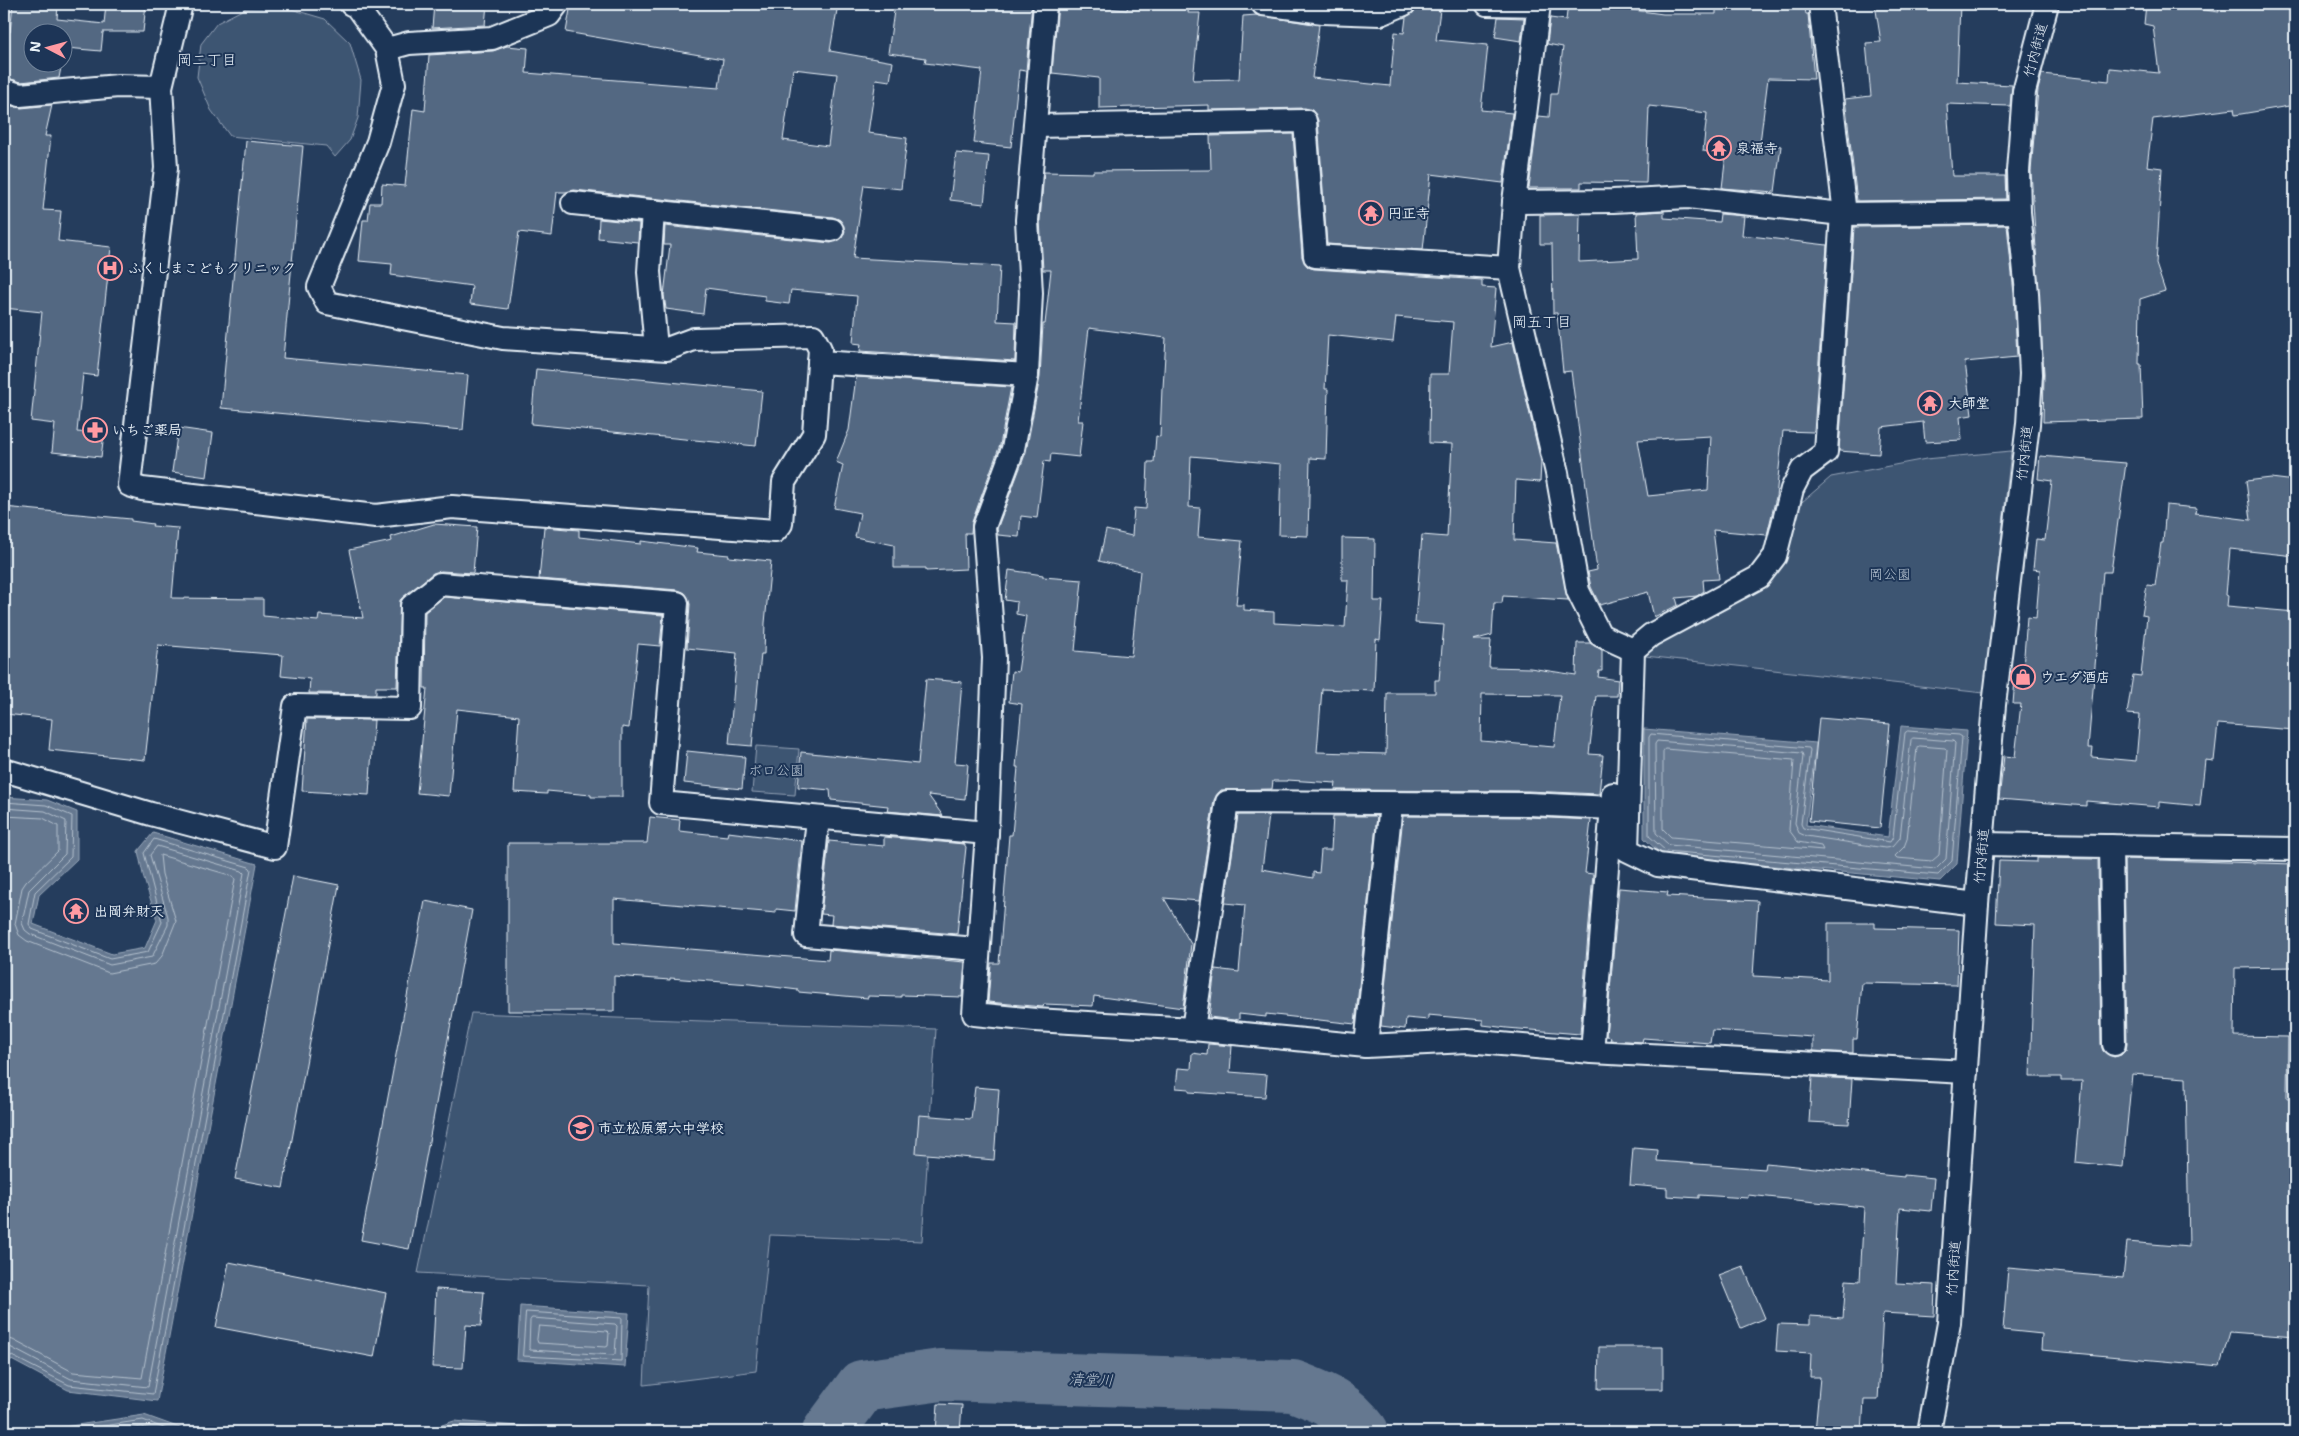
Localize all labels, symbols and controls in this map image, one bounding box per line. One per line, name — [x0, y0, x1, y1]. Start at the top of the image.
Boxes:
street label: 竹内街道 — [2019, 21, 2051, 79]
north arrow — [22, 22, 72, 72]
text: N — [26, 40, 45, 53]
district label: 岡二丁目 — [177, 50, 237, 70]
temple icon: 泉福寺 — [1706, 135, 1732, 161]
place label: 泉福寺 — [1736, 139, 1778, 157]
temple icon: 円正寺 — [1358, 200, 1384, 226]
place label: 円正寺 — [1388, 204, 1430, 222]
hospital icon: ふくしまこどもクリニック — [97, 255, 123, 281]
place label: ふくしまこどもクリニック — [128, 259, 296, 277]
district label: 岡五丁目 — [1512, 312, 1572, 332]
temple icon: 大師堂 — [1917, 390, 1943, 416]
place label: 大師堂 — [1948, 394, 1990, 412]
pharmacy icon: いちご薬局 — [82, 417, 108, 443]
place label: いちご薬局 — [112, 421, 182, 439]
street label: 竹内街道 — [2012, 424, 2036, 482]
park label: 岡公園 — [1869, 565, 1911, 583]
shop icon: ウエダ酒店 — [2010, 664, 2036, 690]
place label: ウエダ酒店 — [2040, 668, 2110, 686]
park label: ボロ公園 — [748, 761, 804, 779]
street label: 竹内街道 — [1970, 827, 1992, 885]
temple icon: 出岡弁財天 — [63, 898, 89, 924]
place label: 出岡弁財天 — [94, 902, 164, 920]
school or university icon: 市立松原第六中学校 — [568, 1115, 594, 1141]
place label: 市立松原第六中学校 — [598, 1119, 724, 1137]
street label: 竹内街道 — [1942, 1239, 1964, 1297]
water label: 清堂川 — [1068, 1369, 1114, 1391]

